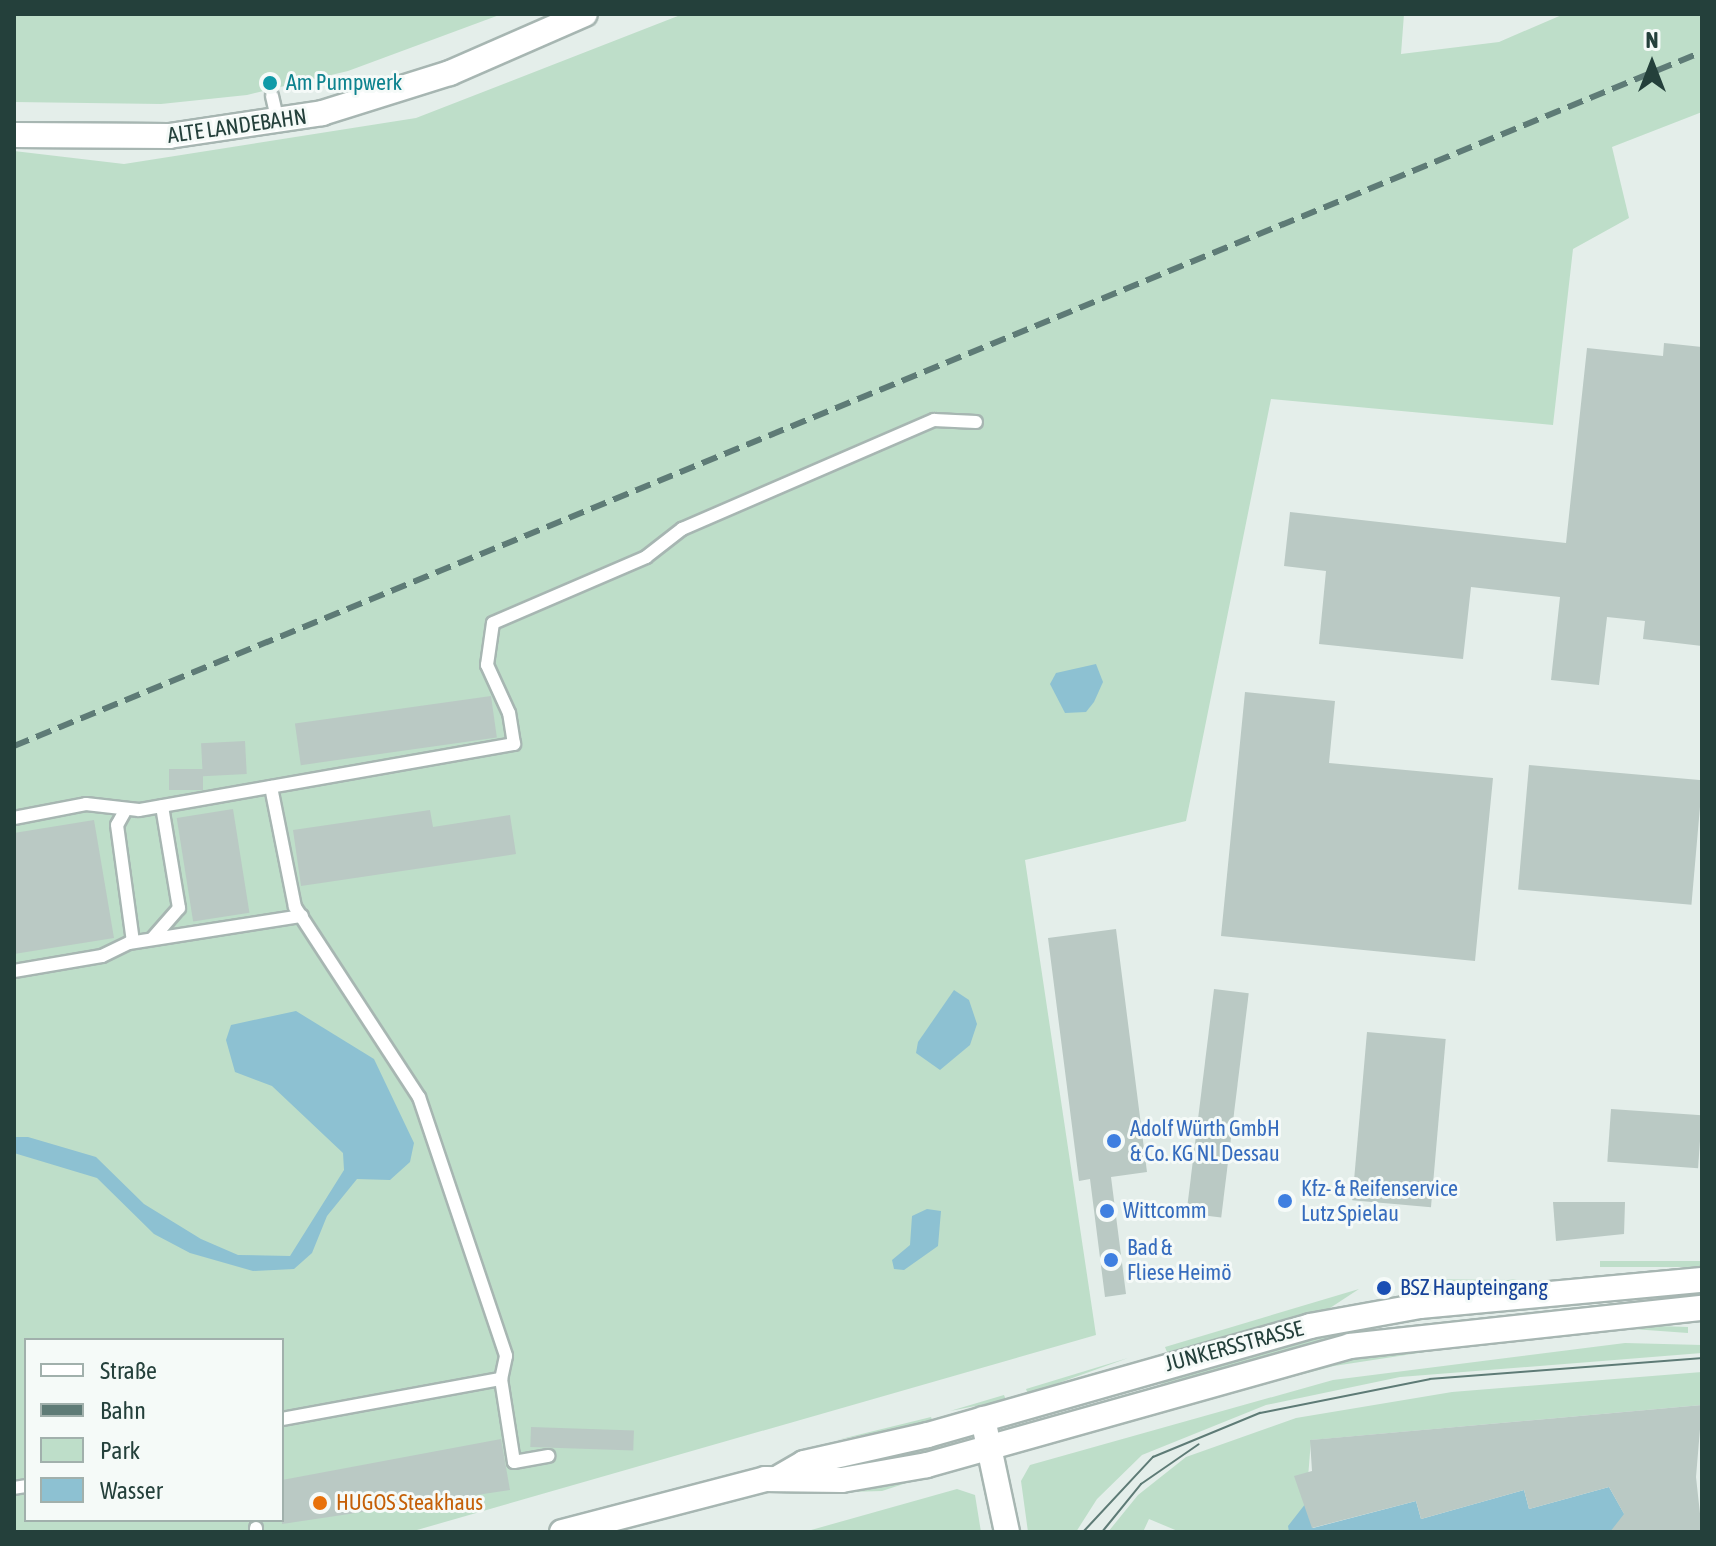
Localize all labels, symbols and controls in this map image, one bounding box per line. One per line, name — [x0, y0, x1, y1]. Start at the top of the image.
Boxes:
north arrow — [1612, 24, 1692, 104]
text: N — [1646, 27, 1658, 53]
place label: Am Pumpwerk — [286, 70, 402, 96]
marker: Am Pumpwerk — [261, 74, 279, 92]
street label: ALTE LANDEBAHN — [166, 103, 308, 149]
place label: Adolf Würth GmbH & Co. KG NL Dessau — [1130, 1115, 1280, 1166]
marker: Adolf Würth GmbH & Co. KG NL Dessau — [1105, 1132, 1123, 1150]
place label: Kfz- & Reifenservice Lutz Spielau — [1301, 1175, 1458, 1226]
marker: Kfz- & Reifenservice Lutz Spielau — [1276, 1192, 1294, 1210]
place label: Wittcomm — [1123, 1198, 1207, 1224]
marker: Wittcomm — [1098, 1202, 1116, 1220]
place label: Bad & Fliese Heimö — [1127, 1234, 1232, 1286]
marker: Bad & Fliese Heimö — [1102, 1251, 1120, 1269]
place label: BSZ Haupteingang — [1400, 1275, 1548, 1301]
marker: BSZ Haupteingang — [1375, 1279, 1393, 1297]
street label: JUNKERSSTRASSE — [1162, 1315, 1306, 1377]
legend — [24, 1338, 284, 1522]
text: Straße — [100, 1357, 157, 1384]
text: Bahn — [100, 1397, 146, 1424]
text: Park — [100, 1437, 140, 1464]
text: Wasser — [100, 1477, 163, 1504]
place label: HUGOS Steakhaus — [336, 1490, 483, 1516]
marker: HUGOS Steakhaus — [311, 1494, 329, 1512]

